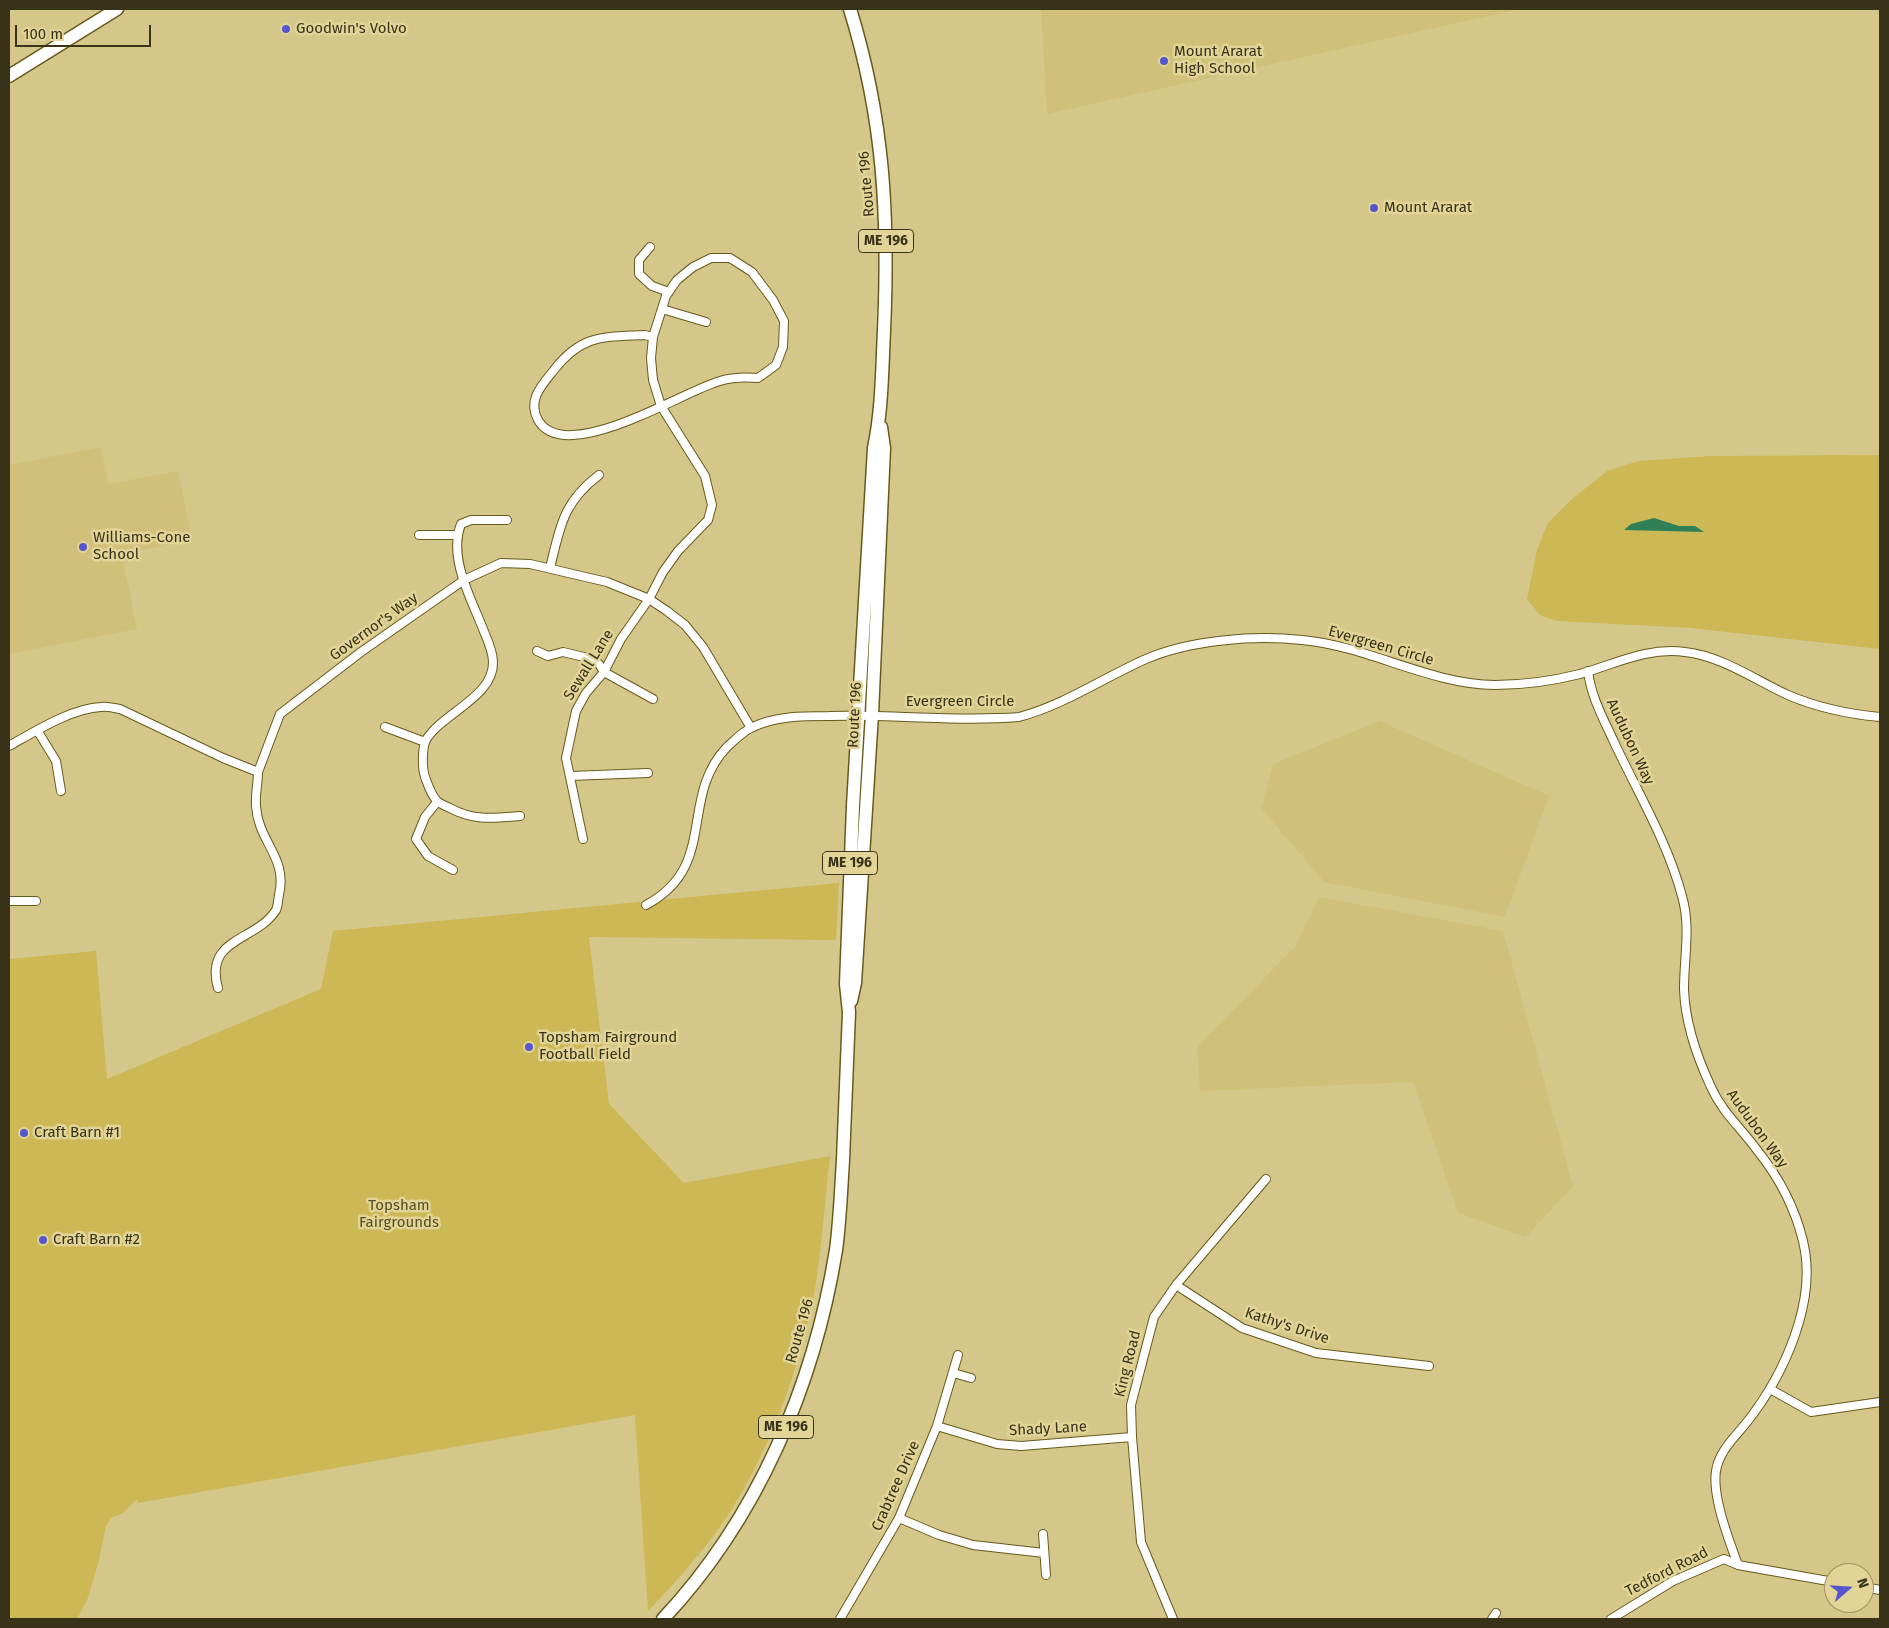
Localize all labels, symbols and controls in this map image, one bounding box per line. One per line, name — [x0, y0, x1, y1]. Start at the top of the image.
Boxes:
scale bar — [18, 15, 154, 47]
place label: Goodwin's Volvo — [296, 20, 407, 38]
marker: Goodwin's Volvo — [280, 23, 292, 35]
text: 100 m — [23, 25, 63, 43]
place label: Mount Ararat High School — [1174, 43, 1262, 78]
marker: Mount Ararat High School — [1158, 55, 1170, 67]
street label: Route 196 — [855, 150, 879, 218]
place label: Mount Ararat — [1384, 199, 1472, 217]
marker: Mount Ararat — [1368, 202, 1380, 214]
road number: ME 196 — [858, 230, 914, 252]
place label: Williams-Cone School — [93, 529, 190, 564]
marker: Williams-Cone School — [77, 541, 89, 553]
street label: Governor's Way — [327, 589, 421, 665]
street label: Evergreen Circle — [1326, 622, 1436, 670]
street label: Sewall Lane — [560, 626, 618, 704]
street label: Route 196 — [844, 682, 866, 748]
street label: Evergreen Circle — [906, 693, 1014, 711]
street label: Audubon Way — [1602, 696, 1658, 788]
road number: ME 196 — [822, 851, 878, 874]
place label: Topsham Fairground Football Field — [539, 1029, 677, 1064]
marker: Topsham Fairground Football Field — [523, 1041, 535, 1053]
street label: Audubon Way — [1722, 1086, 1792, 1172]
place label: Craft Barn #1 — [34, 1124, 120, 1142]
marker: Craft Barn #1 — [18, 1127, 30, 1139]
park label: Topsham Fairgrounds — [359, 1197, 439, 1232]
place label: Craft Barn #2 — [53, 1231, 140, 1249]
marker: Craft Barn #2 — [37, 1234, 49, 1246]
street label: Route 196 — [782, 1297, 818, 1365]
street label: Kathy's Drive — [1243, 1304, 1331, 1348]
street label: King Road — [1111, 1329, 1145, 1399]
road number: ME 196 — [758, 1415, 814, 1438]
street label: Shady Lane — [1009, 1418, 1087, 1440]
street label: Crabtree Drive — [868, 1438, 924, 1534]
street label: Tedford Road — [1623, 1543, 1711, 1601]
north arrow — [1824, 1563, 1874, 1613]
text: N — [1853, 1576, 1872, 1590]

